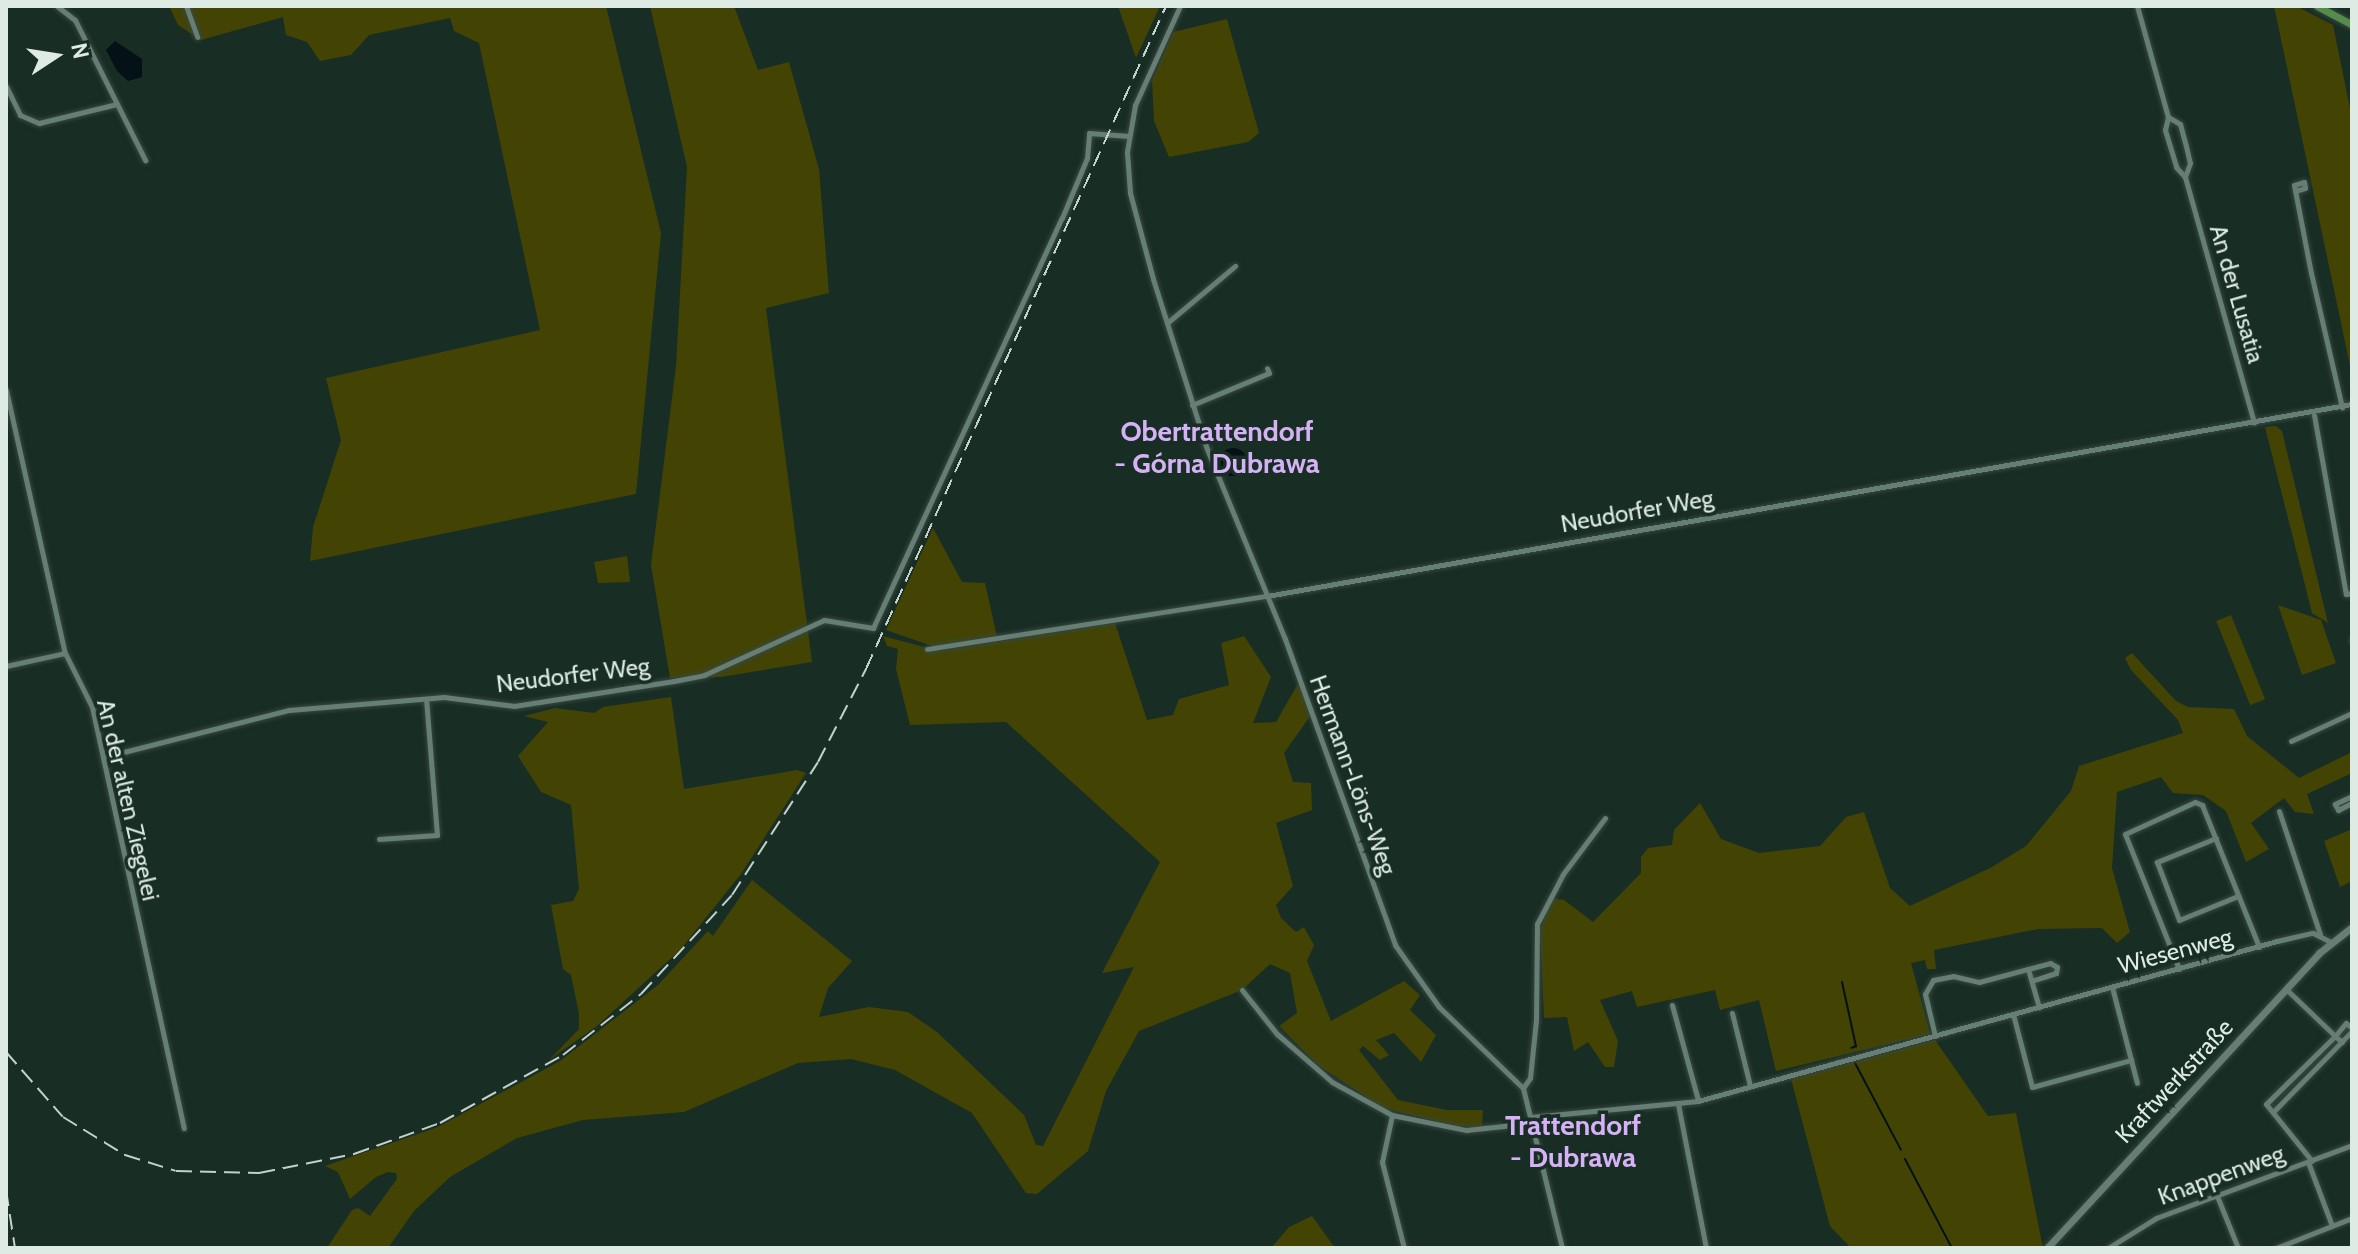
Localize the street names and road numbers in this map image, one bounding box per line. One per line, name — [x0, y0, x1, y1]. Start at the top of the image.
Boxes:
street label: An der Lusatia — [2204, 222, 2270, 366]
street label: Neudorfer Weg — [1558, 483, 1716, 539]
street label: Neudorfer Weg — [495, 651, 651, 699]
street label: Hermann-Löns-Weg — [1303, 671, 1403, 879]
street label: An der alten Ziegelei — [91, 696, 165, 904]
street label: Wiesenweg — [2115, 922, 2235, 980]
street label: Kraftwerkstraße — [2109, 1013, 2239, 1149]
street label: Knappenweg — [2154, 1139, 2288, 1211]

